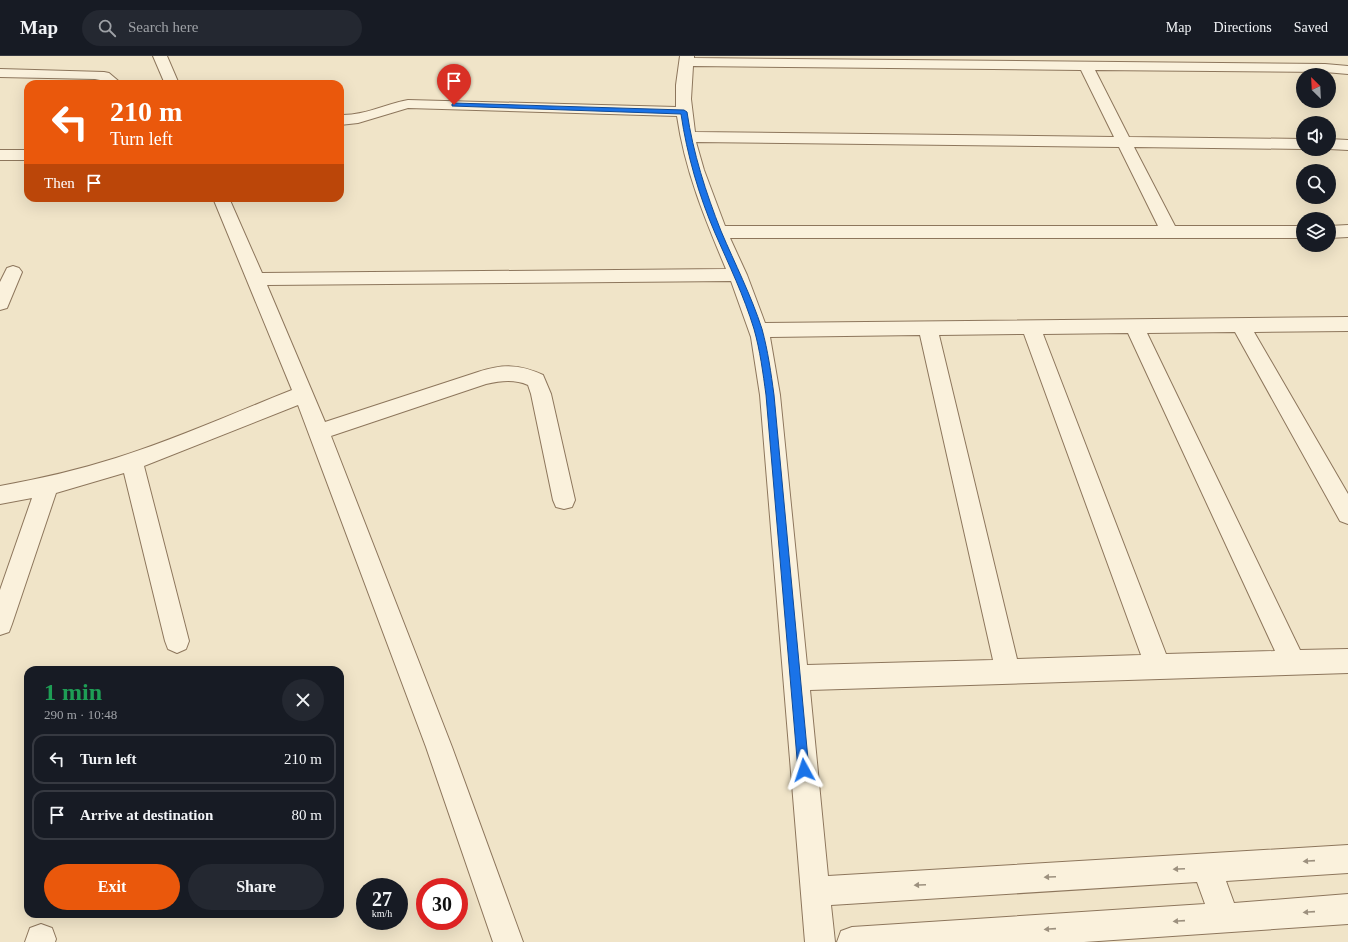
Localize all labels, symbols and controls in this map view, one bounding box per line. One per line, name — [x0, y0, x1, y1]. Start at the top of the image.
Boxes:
search box — [82, 10, 362, 46]
text: Map — [20, 17, 58, 38]
icon: search — [96, 17, 118, 39]
text: Search here — [128, 19, 198, 35]
text: Map — [1166, 20, 1191, 35]
text: Directions — [1213, 20, 1272, 35]
text: Saved — [1294, 20, 1328, 35]
pin — [437, 64, 471, 105]
north arrow — [1296, 68, 1336, 108]
map controls — [1296, 68, 1336, 252]
icon: arrive — [443, 70, 465, 92]
icon: left — [44, 96, 96, 148]
text: 210 m — [110, 96, 182, 127]
button: sound — [1296, 116, 1336, 156]
text: Turn left — [110, 129, 173, 149]
button: search — [1296, 164, 1336, 204]
icon: arrive — [83, 172, 105, 194]
text: Then — [44, 175, 75, 191]
button: layers — [1296, 212, 1336, 252]
text: 1 min — [44, 679, 102, 705]
button: close — [282, 679, 324, 721]
text: 290 m · 10:48 — [44, 707, 117, 722]
icon: left — [46, 748, 68, 770]
position arrow — [783, 749, 825, 791]
text: Turn left — [80, 751, 137, 767]
text: 210 m — [284, 751, 322, 767]
icon: arrive — [46, 804, 68, 826]
text: Arrive at destination — [80, 807, 213, 823]
text: 80 m — [292, 807, 322, 823]
one-way arrow — [1303, 858, 1315, 865]
button: Exit — [44, 864, 180, 910]
button: Share — [188, 864, 324, 910]
one-way arrow — [1173, 866, 1185, 873]
one-way arrow — [1043, 874, 1056, 880]
speed limit sign: 30 — [416, 878, 468, 930]
one-way arrow — [913, 882, 926, 888]
text: 27 — [372, 888, 392, 910]
text: km/h — [372, 908, 392, 919]
one-way arrow — [1303, 908, 1315, 915]
one-way arrow — [1173, 918, 1185, 925]
one-way arrow — [1044, 926, 1056, 933]

